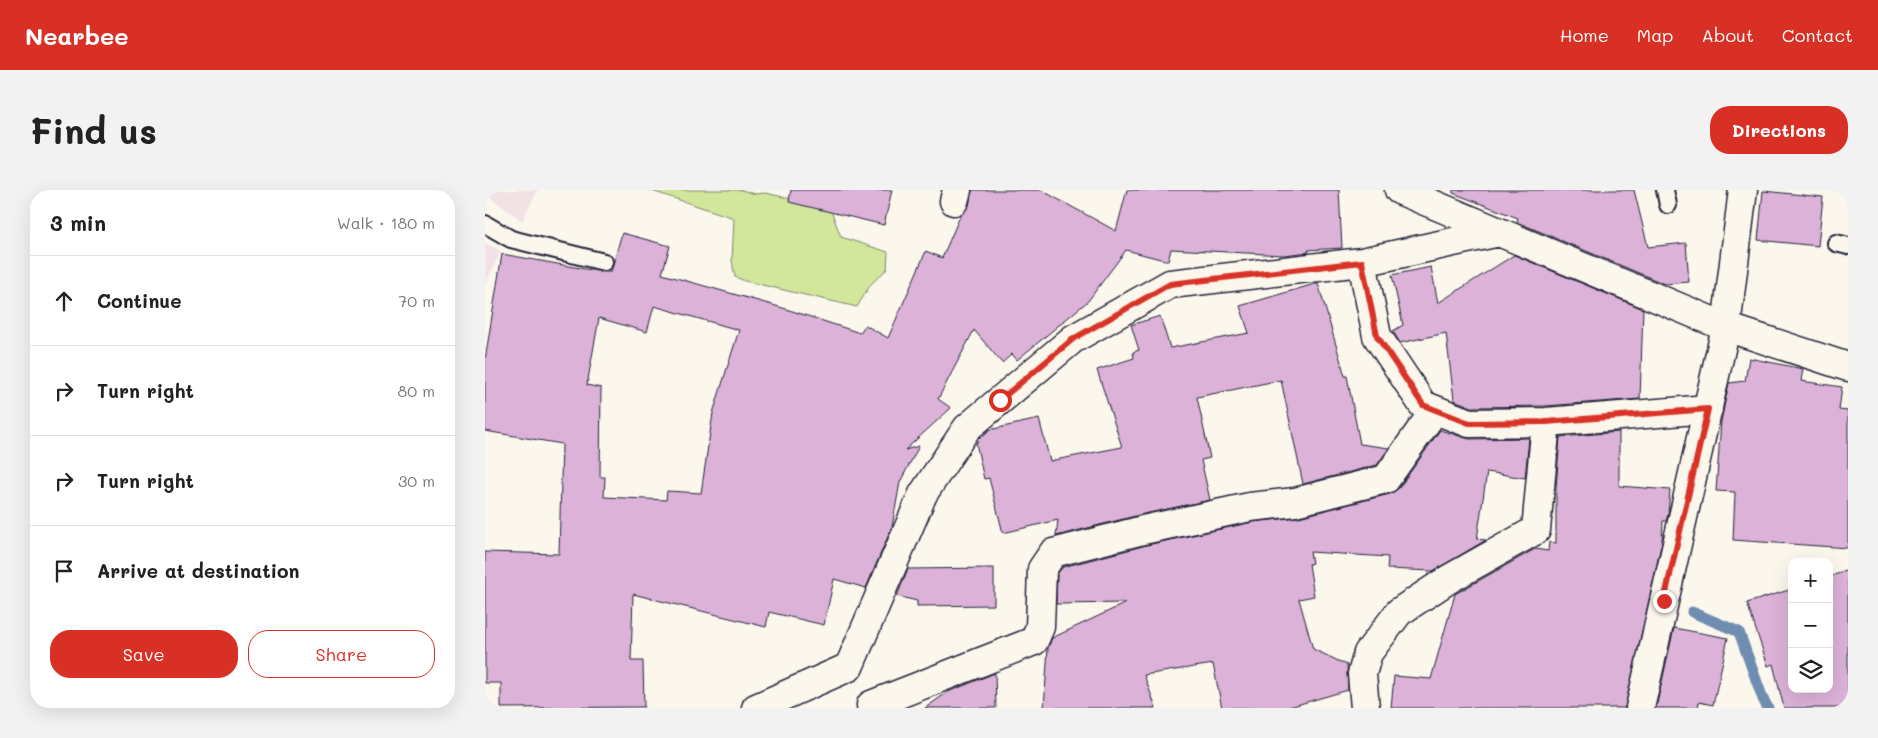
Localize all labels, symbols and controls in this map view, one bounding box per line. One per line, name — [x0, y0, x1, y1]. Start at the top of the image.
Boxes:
text: Nearbee — [25, 20, 129, 51]
text: Home — [1560, 23, 1609, 47]
text: Map — [1637, 23, 1673, 47]
text: About — [1701, 23, 1754, 47]
text: Contact — [1782, 23, 1853, 47]
button: Directions — [1710, 106, 1848, 154]
text: Find us — [30, 107, 157, 153]
text: 3 min — [50, 209, 106, 236]
text: Walk · 180 m — [337, 212, 435, 233]
icon: ahead — [50, 287, 78, 315]
text: Continue — [97, 288, 182, 313]
text: 70 m — [398, 290, 435, 311]
icon: right — [50, 377, 78, 405]
text: Turn right — [97, 378, 194, 403]
text: 80 m — [398, 380, 435, 401]
route start — [989, 389, 1012, 412]
icon: right — [50, 467, 78, 495]
text: Turn right — [97, 468, 194, 493]
text: 30 m — [398, 470, 435, 491]
icon: arrive — [50, 557, 78, 585]
text: Arrive at destination — [97, 558, 300, 583]
map controls — [1788, 558, 1833, 693]
button: + — [1788, 558, 1833, 603]
route end — [1653, 590, 1676, 613]
button: − — [1788, 603, 1833, 648]
button: Save — [50, 630, 238, 678]
button: Share — [248, 630, 435, 678]
button: layers — [1788, 648, 1833, 693]

